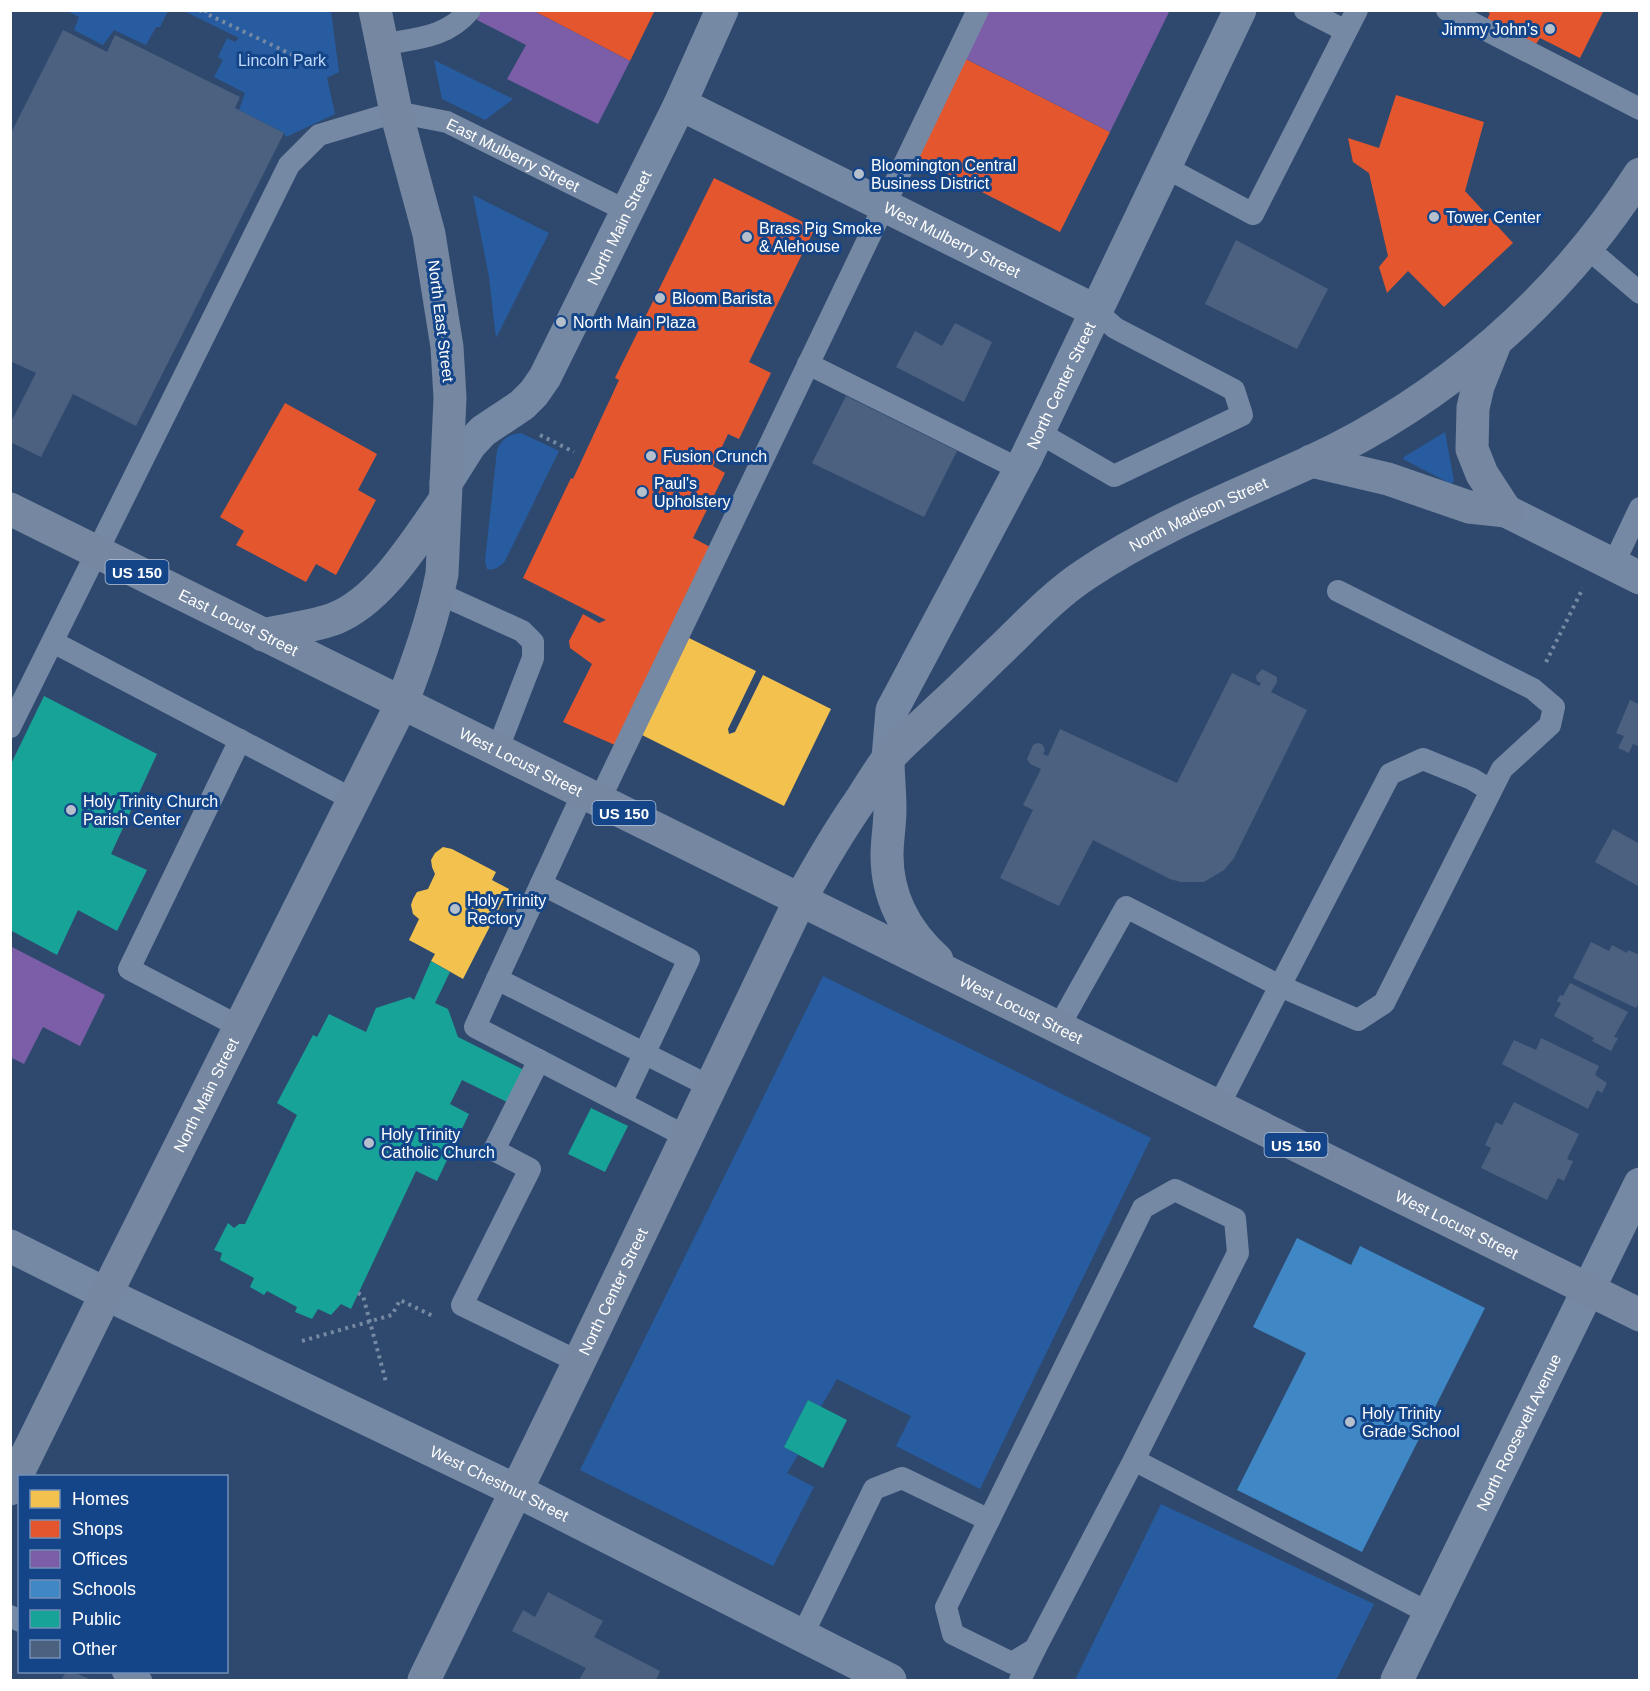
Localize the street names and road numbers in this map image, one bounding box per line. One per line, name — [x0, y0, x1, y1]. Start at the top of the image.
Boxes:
street label: East Mulberry Street — [444, 115, 583, 195]
street label: North Main Street — [583, 167, 655, 288]
street label: West Mulberry Street — [881, 198, 1024, 281]
street label: North East Street — [425, 259, 457, 383]
street label: North Center Street — [1023, 319, 1098, 452]
street label: North Madison Street — [1126, 474, 1271, 554]
road number: US 150 — [106, 560, 168, 584]
street label: East Locust Street — [176, 585, 301, 659]
street label: West Locust Street — [457, 724, 586, 799]
road number: US 150 — [592, 801, 656, 825]
street label: West Locust Street — [957, 971, 1086, 1047]
street label: North Main Street — [170, 1035, 242, 1155]
road number: US 150 — [1264, 1133, 1328, 1157]
street label: West Locust Street — [1393, 1187, 1522, 1262]
street label: North Center Street — [575, 1225, 651, 1358]
street label: North Roosevelt Avenue — [1473, 1351, 1564, 1513]
street label: West Chestnut Street — [428, 1442, 572, 1525]

